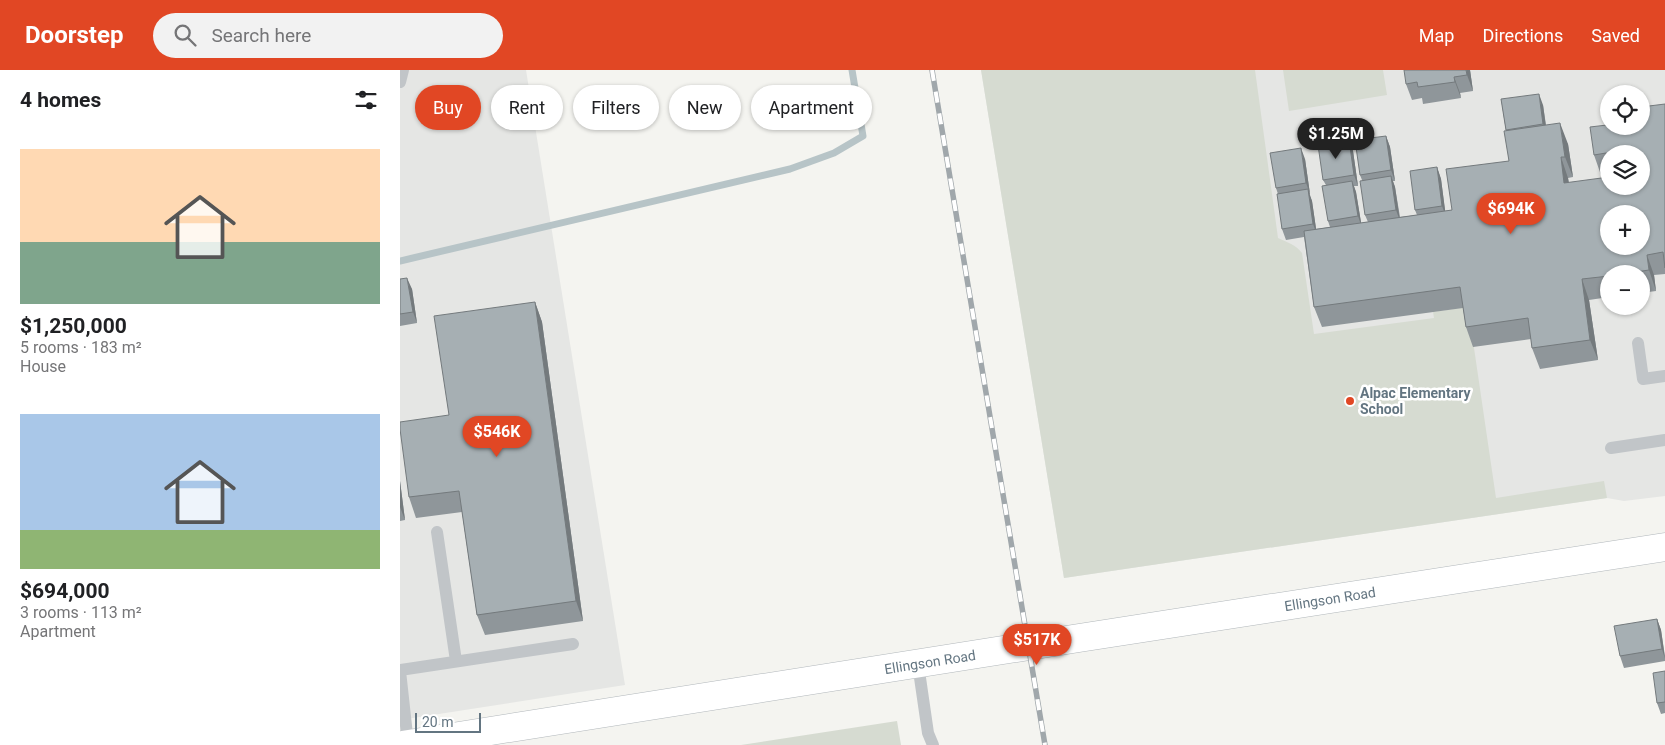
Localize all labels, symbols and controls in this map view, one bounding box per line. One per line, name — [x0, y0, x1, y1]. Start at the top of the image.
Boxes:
search box — [153, 13, 503, 58]
text: Doorstep — [25, 21, 123, 49]
icon: search — [171, 21, 199, 49]
text: Search here — [211, 24, 311, 47]
text: Map — [1419, 25, 1454, 46]
text: Directions — [1482, 25, 1563, 46]
text: Saved — [1591, 25, 1640, 46]
chip: Buy — [415, 85, 481, 130]
chip: Rent — [491, 85, 563, 130]
chip: Filters — [573, 85, 659, 130]
chip: New — [669, 85, 741, 130]
chip: Apartment — [751, 85, 872, 130]
map controls — [1600, 85, 1650, 315]
button: locate — [1600, 85, 1650, 135]
icon: filters — [352, 86, 380, 114]
text: 4 homes — [20, 88, 101, 112]
pin: $1.25M — [1295, 118, 1377, 160]
text: $1.25M — [1308, 124, 1364, 143]
button: layers — [1600, 145, 1650, 195]
icon: home — [155, 182, 245, 272]
pin: $694K — [1476, 192, 1546, 235]
text: $694K — [1488, 199, 1534, 218]
button: + — [1600, 205, 1650, 255]
button: − — [1600, 265, 1650, 315]
text: $1,250,000 — [20, 314, 127, 338]
text: 5 rooms · 183 m² — [20, 338, 142, 357]
text: House — [20, 357, 66, 376]
place label: Alpac Elementary School — [1360, 385, 1471, 417]
marker: Alpac Elementary School — [1344, 395, 1356, 407]
pin: $546K — [462, 416, 532, 458]
text: $546K — [474, 422, 520, 441]
icon: home — [155, 447, 245, 537]
text: $694,000 — [20, 579, 110, 603]
street label: Ellingson Road — [1283, 584, 1377, 614]
text: 3 rooms · 113 m² — [20, 603, 142, 622]
text: Apartment — [20, 622, 96, 641]
pin: $517K — [1002, 624, 1072, 666]
text: $517K — [1014, 630, 1060, 649]
street label: Ellingson Road — [883, 647, 977, 677]
scale bar — [415, 710, 481, 733]
text: 20 m — [422, 714, 454, 730]

